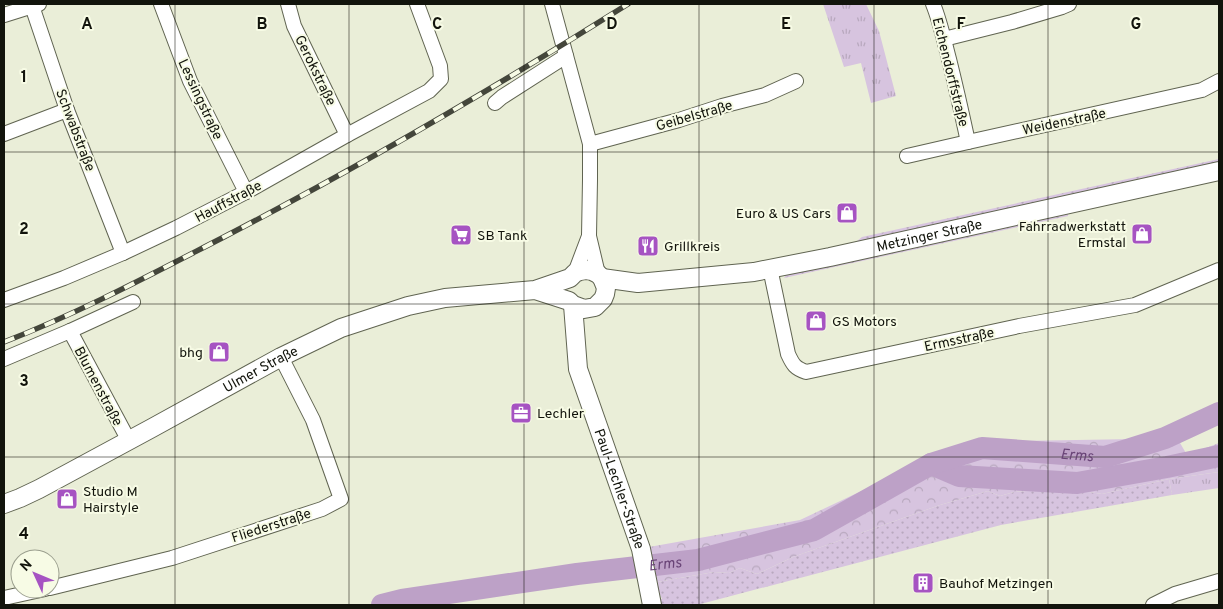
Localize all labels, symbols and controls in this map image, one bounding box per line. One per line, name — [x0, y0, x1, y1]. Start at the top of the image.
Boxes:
text: A — [81, 15, 93, 35]
text: B — [256, 15, 268, 35]
text: C — [432, 15, 442, 35]
text: D — [606, 15, 618, 35]
text: E — [781, 15, 791, 35]
text: F — [956, 15, 966, 35]
text: G — [1131, 15, 1141, 35]
street label: Eichendorffstraße — [928, 16, 971, 129]
street label: Gerokstraße — [290, 33, 339, 109]
street label: Lessingstraße — [174, 57, 226, 143]
text: 1 — [21, 68, 27, 88]
street label: Schwabstraße — [51, 87, 98, 174]
street label: Geibelstraße — [654, 97, 735, 135]
street label: Weidenstraße — [1021, 105, 1108, 140]
street label: Hauffstraße — [192, 178, 265, 227]
shop icon: Euro & US Cars — [835, 201, 859, 225]
place label: Euro & US Cars — [736, 206, 831, 223]
street label: Metzinger Straße — [875, 217, 984, 256]
place label: Fahrradwerkstatt Ermstal — [1019, 219, 1126, 252]
text: 2 — [19, 220, 29, 240]
shop icon: Fahrradwerkstatt Ermstal — [1130, 222, 1154, 246]
supermarket icon: SB Tank — [449, 223, 473, 247]
place label: SB Tank — [477, 228, 527, 245]
restaurant icon: Grillkreis — [636, 234, 660, 258]
place label: Grillkreis — [664, 239, 720, 256]
shop icon: GS Motors — [804, 309, 828, 333]
place label: GS Motors — [832, 314, 897, 331]
street label: Ermsstraße — [923, 325, 996, 356]
shop icon: bhg — [207, 340, 231, 364]
street label: Ulmer Straße — [221, 343, 301, 397]
street label: Blumenstraße — [70, 344, 126, 429]
place label: bhg — [179, 345, 203, 362]
text: 3 — [19, 372, 29, 392]
office icon: Lechler — [509, 401, 533, 425]
place label: Lechler — [537, 406, 585, 423]
street label: Paul-Lechler-Straße — [590, 427, 647, 552]
water label: Erms — [1059, 446, 1094, 467]
place label: Studio M Hairstyle — [83, 484, 139, 517]
shop icon: Studio M Hairstyle — [55, 487, 79, 511]
street label: Fliederstraße — [230, 506, 313, 547]
text: 4 — [19, 525, 29, 545]
north arrow — [10, 549, 60, 599]
water label: Erms — [648, 554, 683, 577]
text: N — [17, 556, 36, 576]
building icon: Bauhof Metzingen — [911, 571, 935, 595]
place label: Bauhof Metzingen — [939, 576, 1053, 593]

